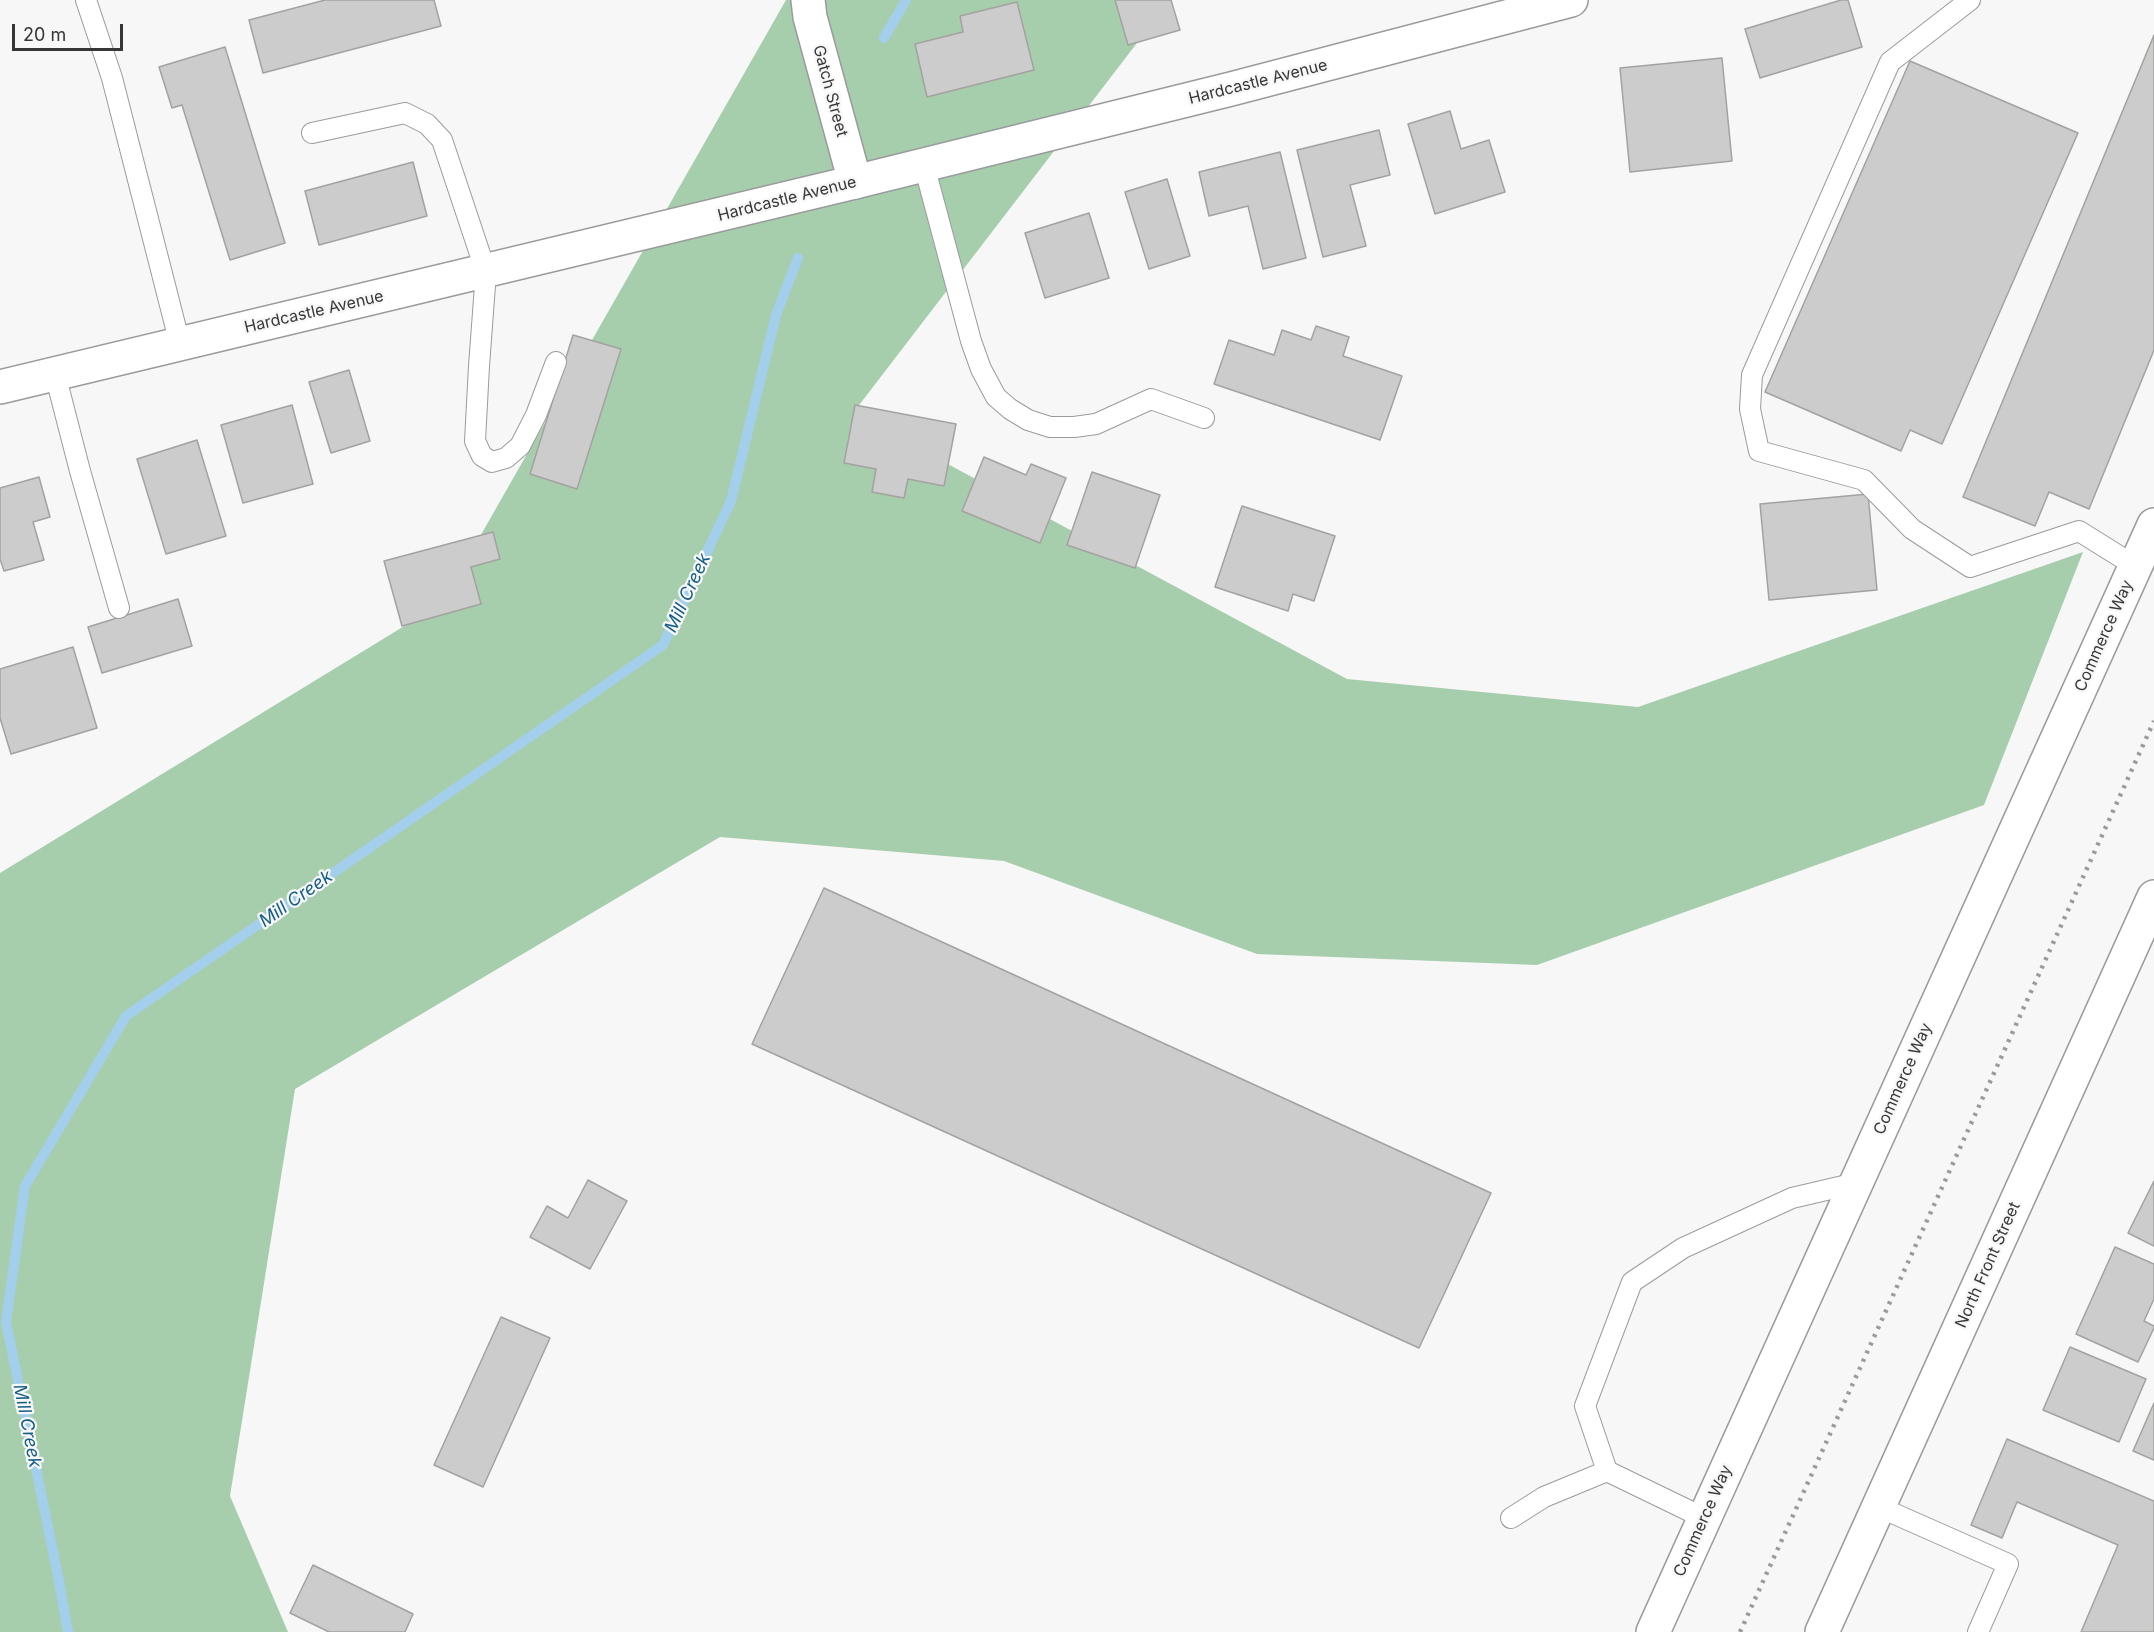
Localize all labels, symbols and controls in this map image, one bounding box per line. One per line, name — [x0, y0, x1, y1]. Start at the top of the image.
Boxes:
scale bar — [15, 12, 126, 50]
text: 20 m — [23, 24, 66, 45]
street label: Gatch Street — [809, 43, 851, 139]
street label: Hardcastle Avenue — [1187, 55, 1329, 109]
street label: Hardcastle Avenue — [716, 172, 858, 226]
street label: Hardcastle Avenue — [243, 287, 385, 337]
water label: Mill Creek — [660, 550, 716, 636]
street label: Commerce Way — [2071, 577, 2137, 695]
water label: Mill Creek — [255, 866, 337, 932]
street label: Commerce Way — [1870, 1020, 1936, 1138]
street label: North Front Street — [1952, 1199, 2024, 1331]
water label: Mill Creek — [8, 1382, 46, 1470]
street label: Commerce Way — [1670, 1462, 1736, 1580]

